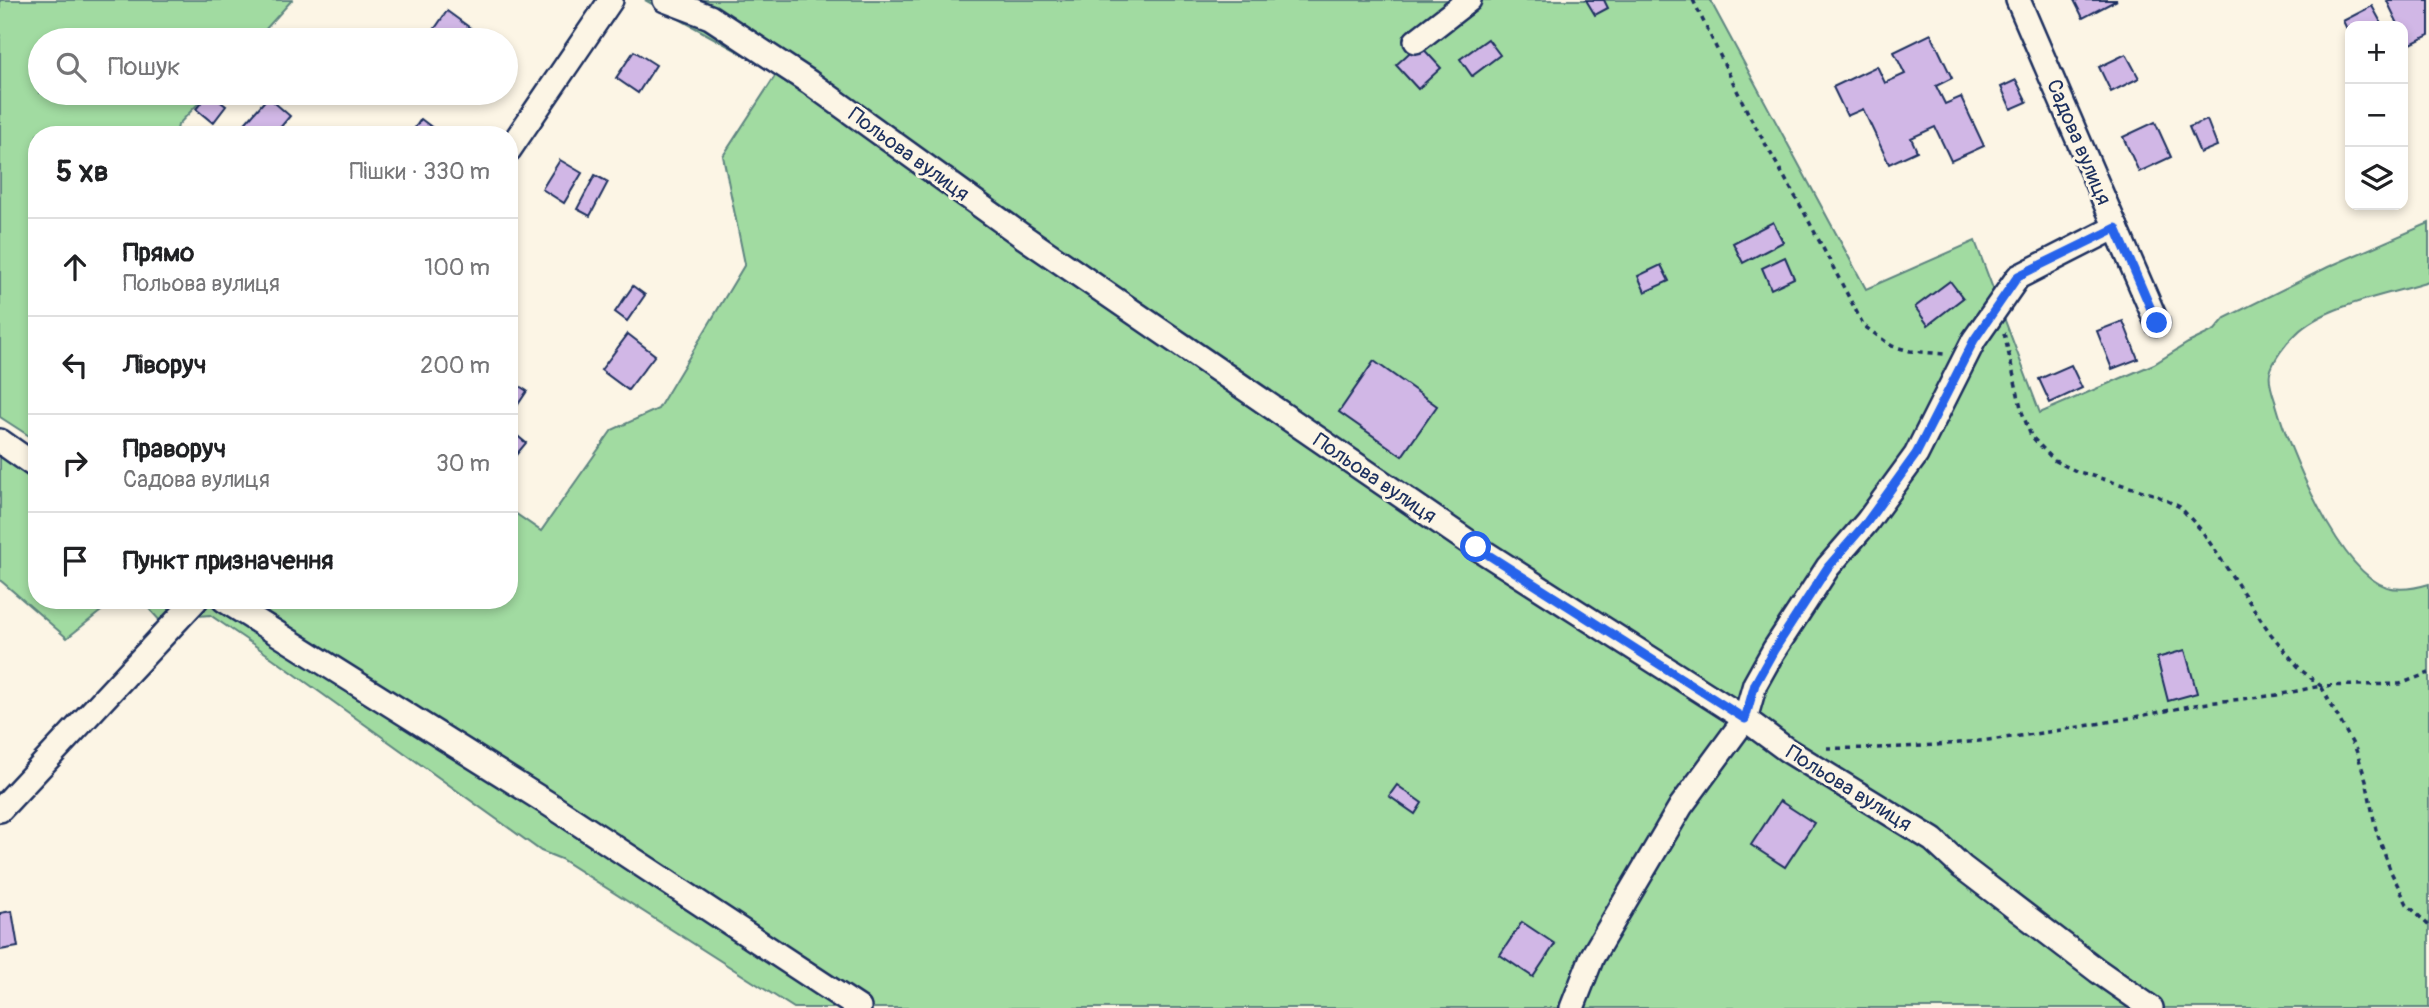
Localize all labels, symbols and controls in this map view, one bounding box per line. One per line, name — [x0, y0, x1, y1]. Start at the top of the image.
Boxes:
map controls — [2345, 21, 2408, 210]
button: + — [2345, 21, 2408, 84]
search box — [28, 28, 518, 105]
icon: search — [52, 48, 90, 86]
text: Пошук — [108, 51, 181, 83]
street label: Садова вулиця — [2040, 75, 2117, 209]
button: − — [2345, 84, 2408, 147]
street label: Польова вулиця — [843, 101, 975, 207]
button: layers — [2345, 147, 2408, 210]
text: 5 хв — [56, 153, 109, 190]
text: Пішки · 330 m — [350, 157, 490, 186]
text: Прямо — [123, 237, 194, 269]
icon: ahead — [56, 248, 94, 286]
text: 100 m — [424, 253, 490, 282]
text: Польова вулиця — [123, 269, 280, 298]
route end — [2141, 307, 2172, 338]
icon: left — [56, 346, 94, 384]
text: Ліворуч — [123, 349, 207, 381]
text: 200 m — [420, 351, 490, 380]
street label: Польова вулиця — [1308, 427, 1442, 530]
text: Праворуч — [123, 433, 226, 465]
icon: right — [56, 444, 94, 482]
text: 30 m — [436, 449, 490, 478]
text: Садова вулиця — [123, 465, 270, 494]
route start — [1460, 531, 1491, 562]
icon: arrive — [56, 542, 94, 580]
text: Пункт призначення — [123, 545, 334, 577]
street label: Польова вулиця — [1781, 739, 1917, 838]

